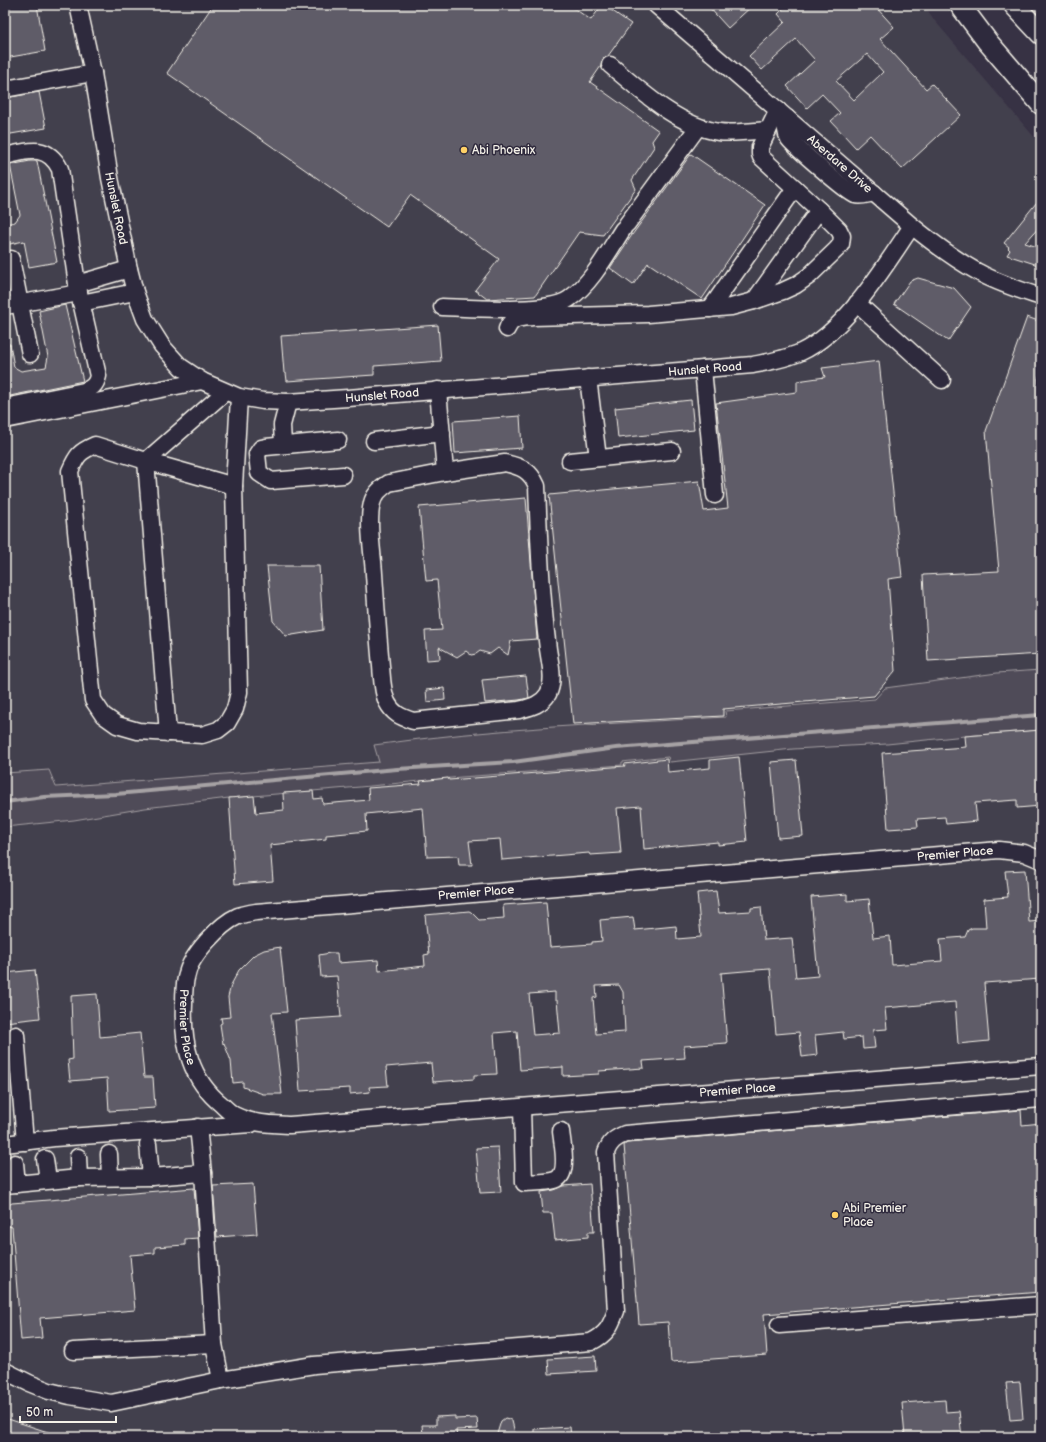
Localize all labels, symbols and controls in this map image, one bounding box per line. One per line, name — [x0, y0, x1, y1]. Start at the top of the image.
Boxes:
street label: Aberdare Drive — [804, 131, 876, 196]
place label: Abi Phoenix — [472, 143, 536, 158]
marker: Abi Phoenix — [459, 145, 469, 155]
street label: Hunslet Road — [102, 171, 131, 246]
street label: Hunslet Road — [668, 358, 743, 379]
street label: Hunslet Road — [345, 385, 420, 406]
street label: Premier Place — [916, 843, 994, 865]
street label: Premier Place — [437, 882, 515, 904]
street label: Premier Place — [176, 989, 199, 1067]
street label: Premier Place — [699, 1079, 776, 1100]
place label: Abi Premier Place — [843, 1201, 907, 1230]
marker: Abi Premier Place — [830, 1210, 840, 1220]
scale bar — [20, 1398, 116, 1424]
text: 50 m — [26, 1405, 53, 1420]

